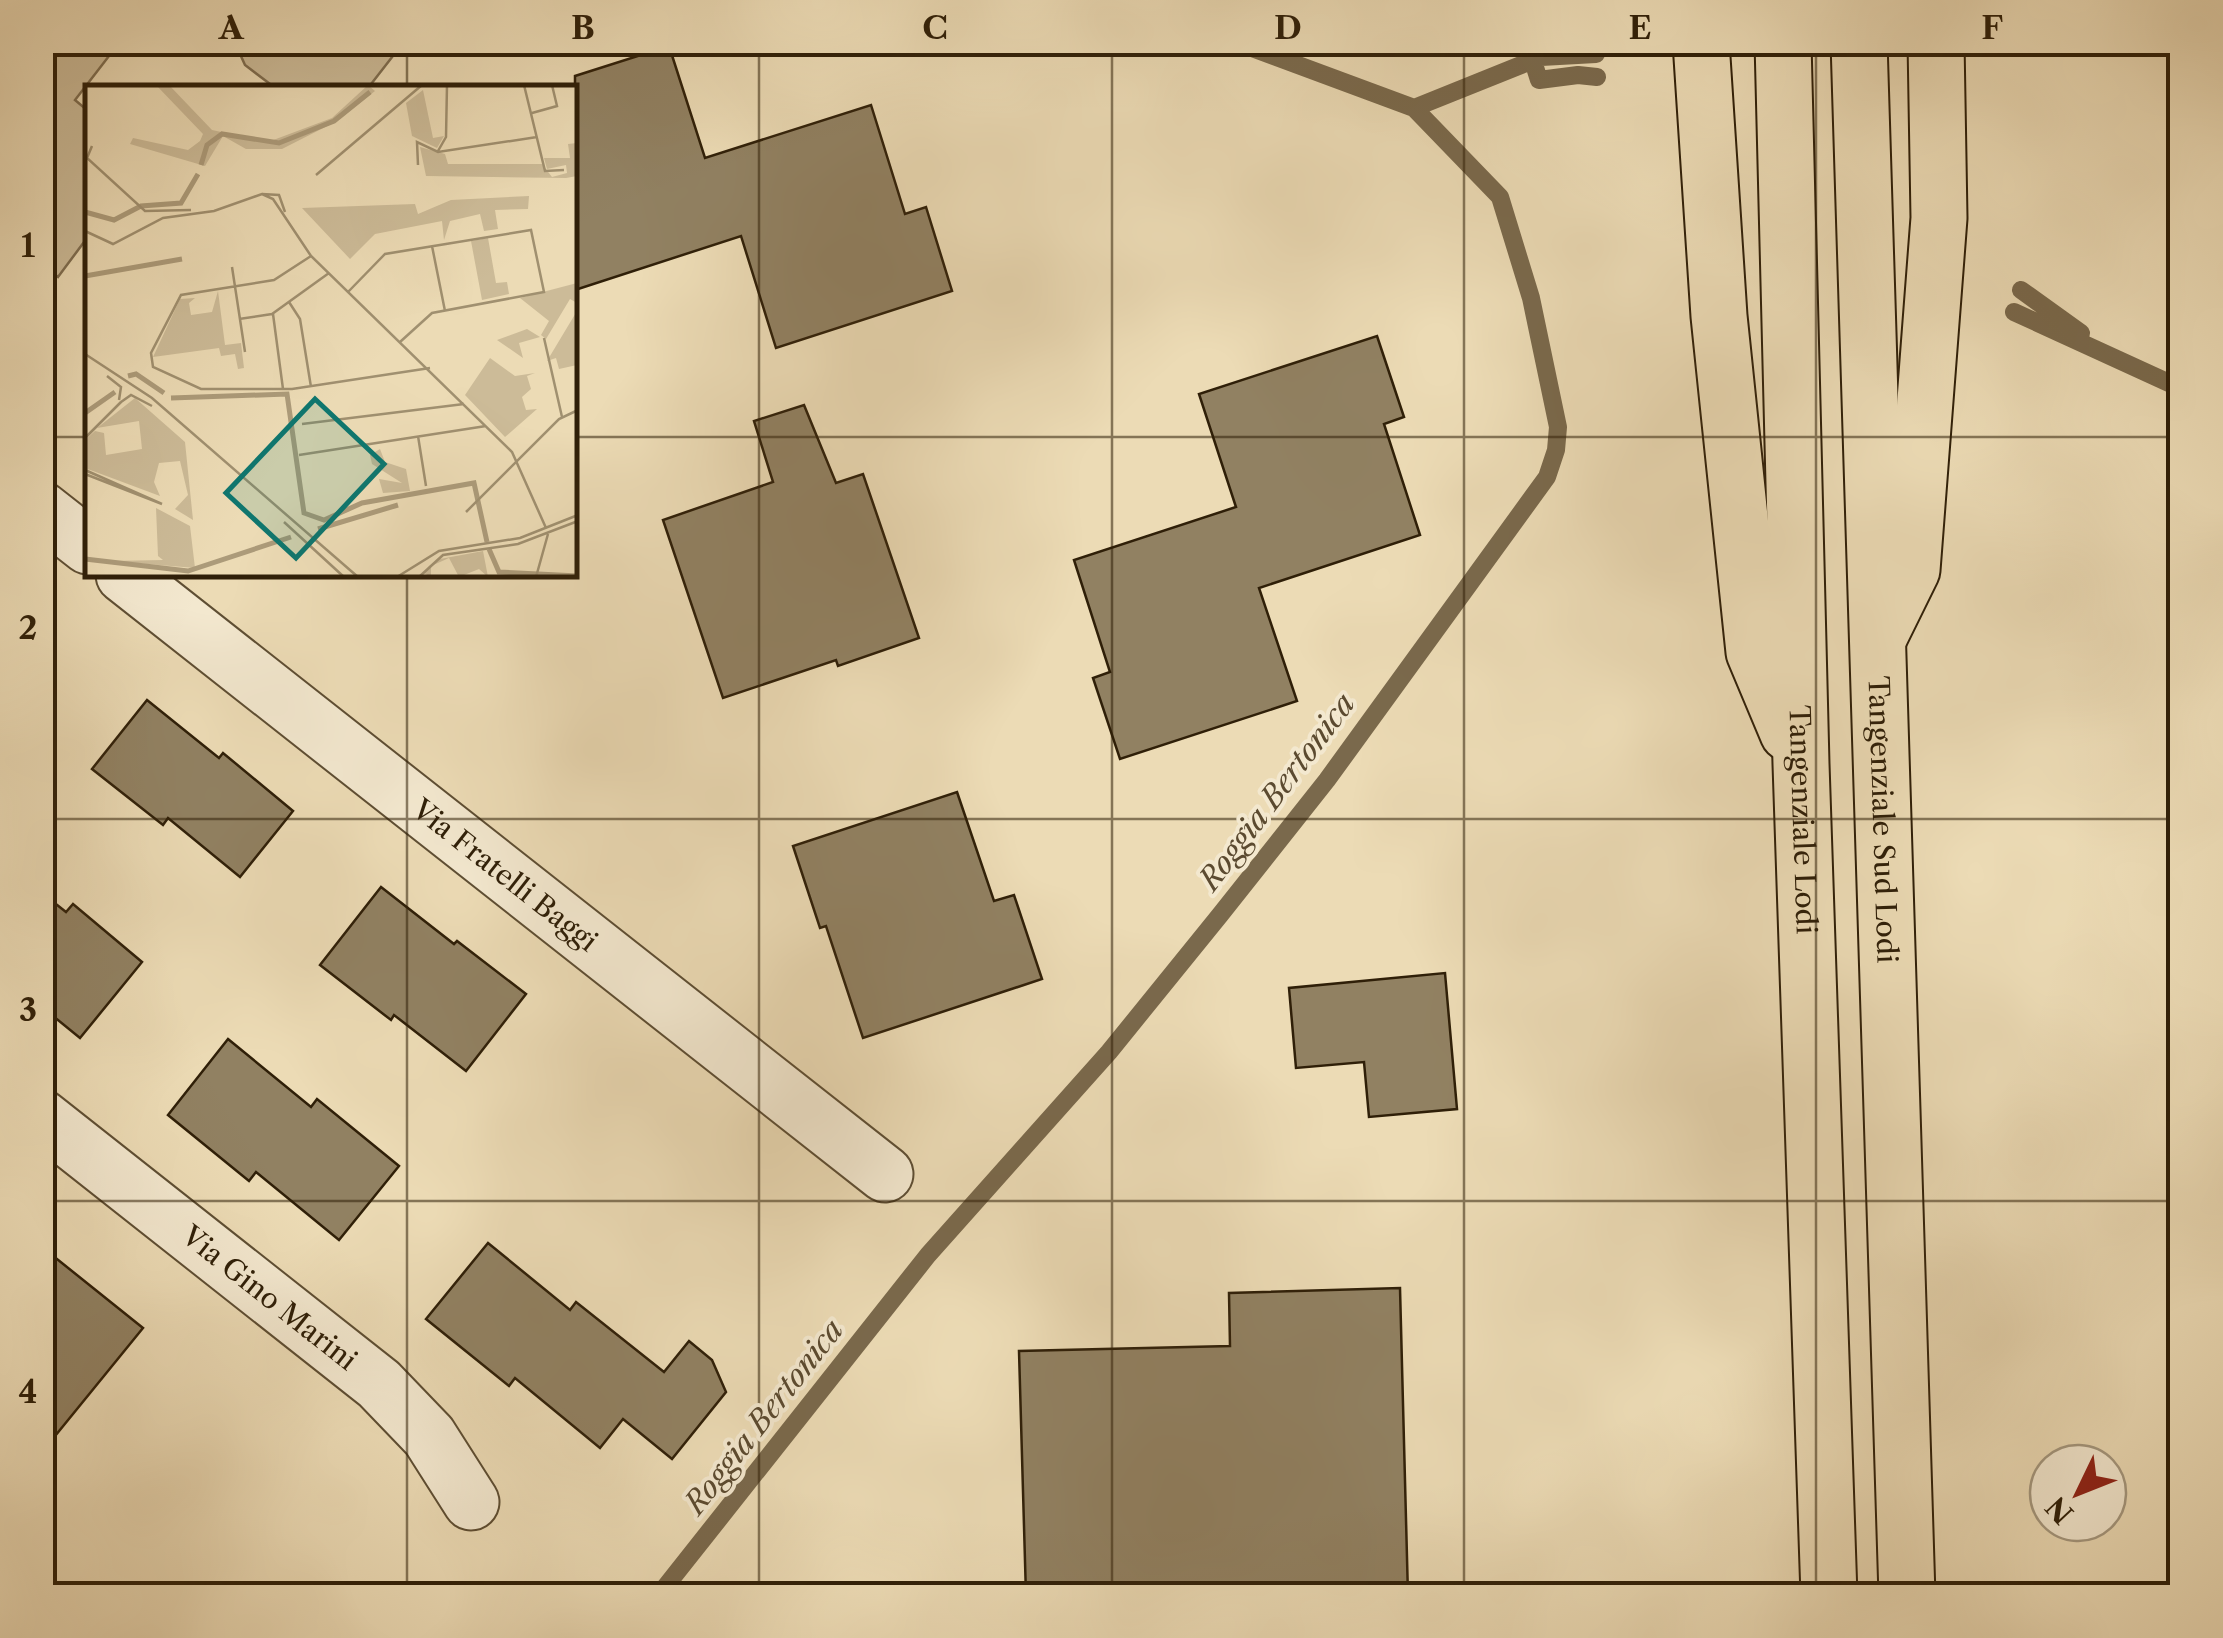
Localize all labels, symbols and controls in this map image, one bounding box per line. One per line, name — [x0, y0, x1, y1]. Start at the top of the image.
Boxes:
text: A — [218, 8, 245, 47]
text: B — [571, 8, 595, 47]
text: C — [922, 8, 948, 47]
text: D — [1274, 8, 1302, 47]
text: E — [1628, 8, 1652, 47]
text: F — [1981, 8, 2003, 47]
inset map — [85, 85, 578, 578]
text: 1 — [21, 226, 36, 265]
text: 2 — [19, 608, 37, 647]
street label: Tangenziale Sud Lodi — [1862, 675, 1904, 964]
water label: Roggia Bertonica — [1189, 686, 1363, 899]
street label: Tangenziale Lodi — [1783, 705, 1824, 935]
street label: Via Fratelli Baggi — [405, 791, 604, 958]
text: 3 — [19, 990, 37, 1029]
street label: Via Gino Marini — [175, 1218, 364, 1377]
water label: Roggia Bertonica — [675, 1312, 851, 1523]
text: 4 — [19, 1372, 37, 1411]
north arrow — [2028, 1443, 2128, 1543]
text: N — [2039, 1490, 2080, 1531]

